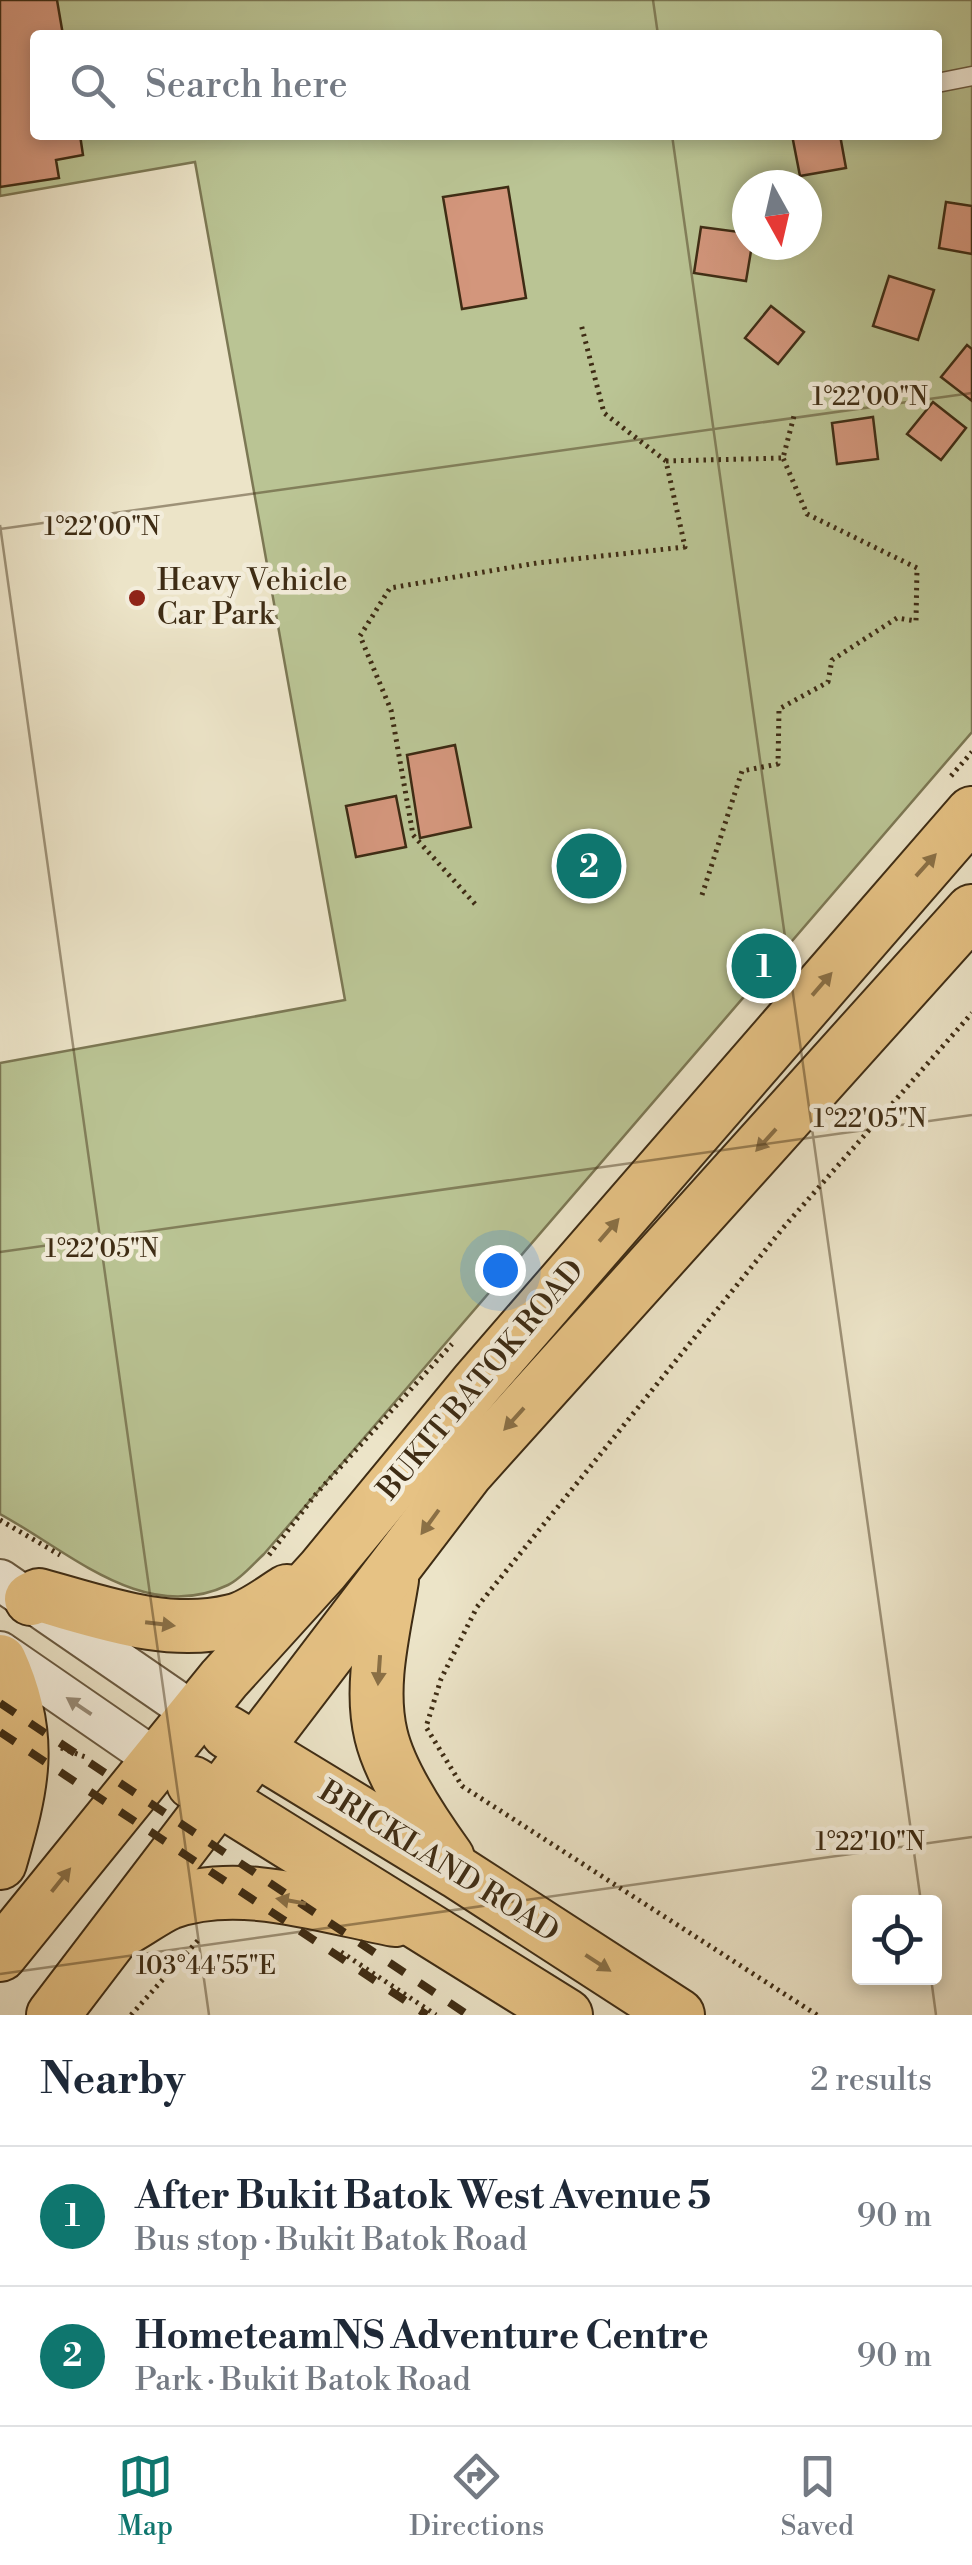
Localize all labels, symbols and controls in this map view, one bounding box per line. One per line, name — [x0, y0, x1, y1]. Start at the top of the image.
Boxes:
search box — [30, 30, 942, 140]
icon: search — [65, 58, 120, 113]
text: Search here — [145, 62, 348, 109]
north arrow — [732, 170, 822, 260]
text: 1°22'00"N — [812, 382, 928, 413]
text: 1°22'00"N — [44, 512, 160, 543]
place label: Heavy Vehicle Car Park — [157, 562, 348, 634]
marker: Heavy Vehicle Car Park — [126, 587, 148, 609]
pin: 2 — [556, 828, 622, 904]
one-way arrow — [914, 853, 936, 878]
pin: 1 — [732, 928, 796, 1004]
one-way arrow — [810, 972, 832, 997]
text: 1°22'05"N — [814, 1104, 927, 1135]
one-way arrow — [755, 1128, 778, 1152]
one-way arrow — [598, 1217, 620, 1242]
text: 1°22'05"N — [46, 1234, 159, 1265]
your location — [475, 1245, 526, 1296]
street label: BUKIT BATOK ROAD — [369, 1252, 593, 1509]
one-way arrow — [503, 1407, 525, 1432]
one-way arrow — [421, 1509, 441, 1536]
one-way arrow — [144, 1616, 176, 1632]
one-way arrow — [370, 1654, 386, 1686]
one-way arrow — [66, 1697, 93, 1716]
street label: BRICKLAND ROAD — [311, 1772, 566, 1951]
text: 1°22'10"N — [816, 1827, 925, 1858]
one-way arrow — [50, 1867, 71, 1892]
one-way arrow — [275, 1893, 306, 1908]
map controls — [852, 1895, 942, 1985]
button: locate — [852, 1895, 942, 1985]
text: 103°44'55"E — [136, 1951, 276, 1982]
one-way arrow — [584, 1953, 612, 1971]
text: Nearby — [40, 2054, 185, 2107]
text: 2 results — [810, 2060, 932, 2100]
text: After Bukit Batok West Avenue 5 — [135, 2173, 711, 2220]
text: 1 — [65, 2196, 80, 2236]
text: 90 m — [857, 2196, 932, 2236]
text: Bus stop · Bukit Batok Road — [135, 2220, 527, 2260]
text: HometeamNS Adventure Centre — [135, 2313, 709, 2360]
text: 2 — [62, 2336, 83, 2376]
text: 90 m — [857, 2336, 932, 2376]
text: Park · Bukit Batok Road — [135, 2360, 471, 2400]
tab: Map — [118, 2449, 173, 2544]
tab: Directions — [409, 2449, 544, 2544]
tab: Saved — [780, 2449, 854, 2544]

